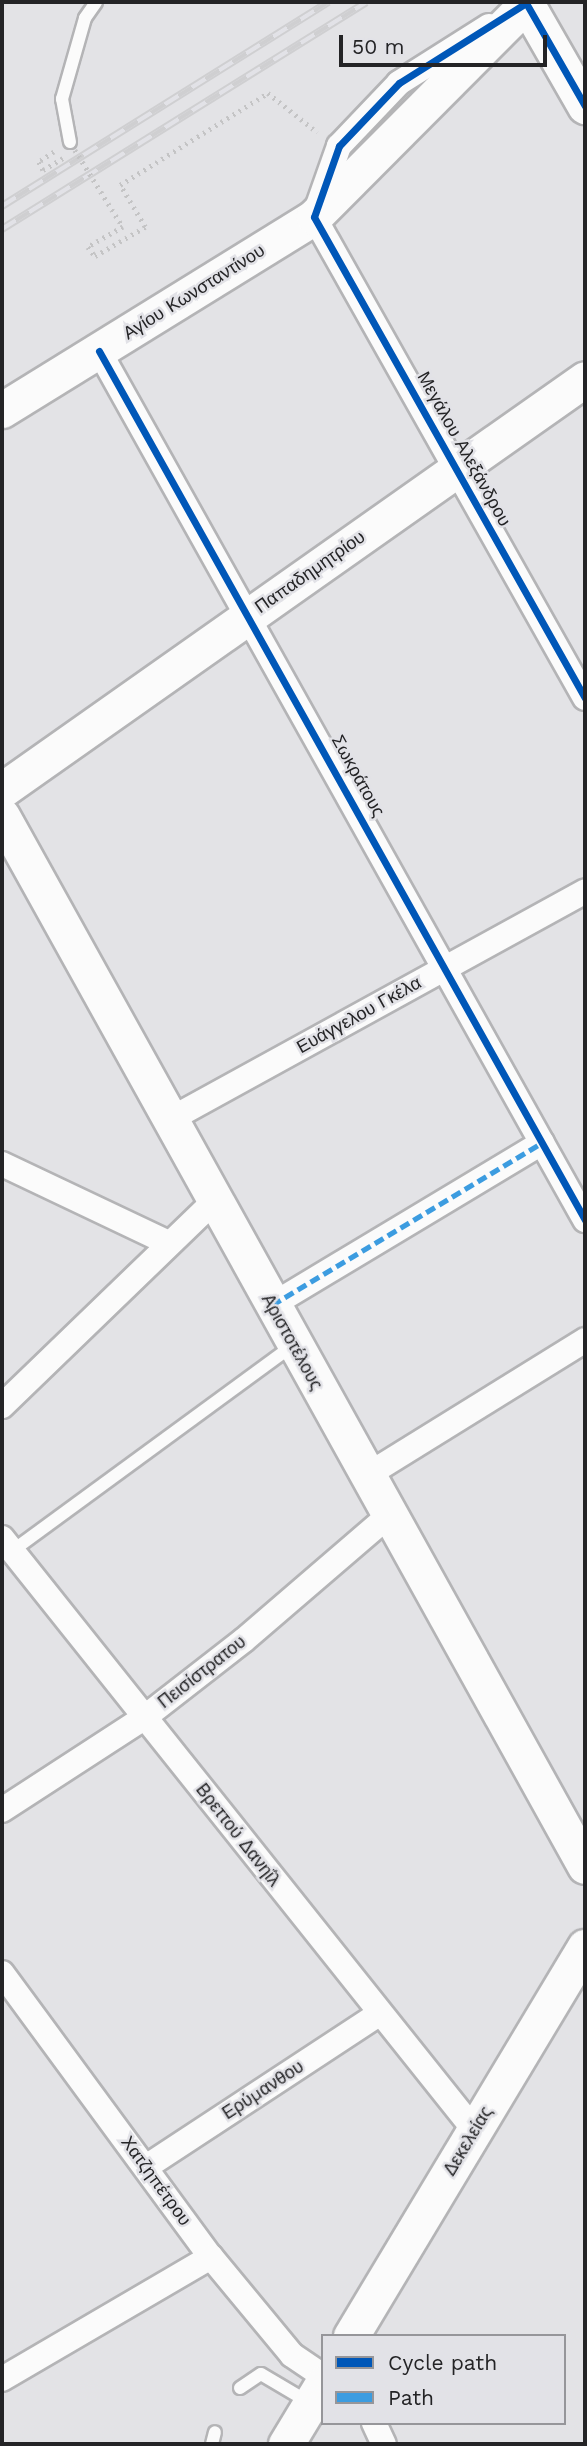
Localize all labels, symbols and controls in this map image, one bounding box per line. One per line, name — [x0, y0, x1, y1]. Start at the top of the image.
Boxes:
scale bar — [342, 21, 550, 65]
text: 50 m — [352, 34, 404, 59]
street label: Αγίου Κωνσταντίνου — [119, 240, 269, 344]
street label: Μεγάλου Αλεξάνδρου — [413, 368, 515, 530]
street label: Παπαδημητρίου — [251, 526, 369, 618]
street label: Σωκράτους — [327, 731, 389, 821]
street label: Ευάγγελου Γκέλα — [293, 972, 425, 1058]
street label: Αριστοτέλους — [257, 1290, 327, 1394]
street label: Πεισίστρατου — [154, 1631, 250, 1713]
street label: Βρεττού Δανηΐλ — [191, 1779, 285, 1891]
street label: Ερύμανθου — [218, 2056, 308, 2124]
street label: Δεκελείας — [439, 2102, 497, 2180]
street label: Χατζηπέτρου — [116, 2132, 196, 2230]
legend — [321, 2334, 566, 2425]
text: Cycle path — [388, 2350, 497, 2375]
text: Path — [388, 2385, 434, 2410]

